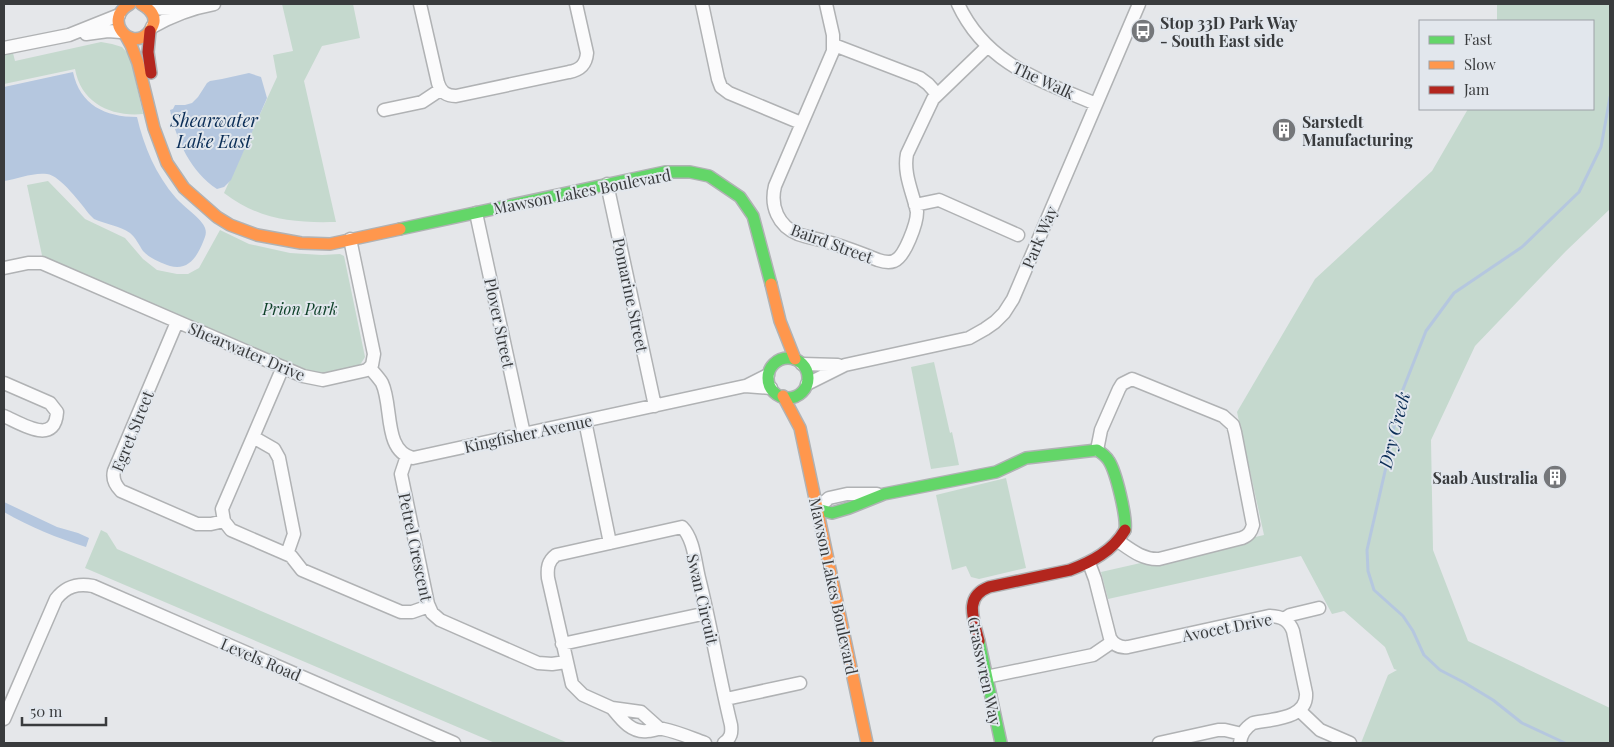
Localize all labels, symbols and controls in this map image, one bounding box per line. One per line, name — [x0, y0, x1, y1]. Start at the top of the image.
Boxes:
place label: Stop 33D Park Way - South East side — [1160, 12, 1298, 51]
bus stop icon: Stop 33D Park Way - South East side — [1130, 18, 1156, 44]
legend — [1419, 20, 1594, 110]
text: Fast — [1464, 29, 1493, 49]
text: Slow — [1464, 54, 1496, 74]
street label: The Walk — [1010, 57, 1078, 104]
text: Jam — [1463, 79, 1490, 99]
water label: Shearwater Lake East — [169, 108, 259, 153]
place label: Sarstedt Manufacturing — [1302, 111, 1413, 150]
building icon: Sarstedt Manufacturing — [1271, 117, 1297, 143]
street label: Mawson Lakes Boulevard — [491, 163, 673, 219]
street label: Park Way — [1016, 203, 1062, 271]
street label: Baird Street — [788, 218, 876, 268]
street label: Pomarine Street — [609, 236, 653, 355]
street label: Plover Street — [480, 276, 520, 370]
park label: Prion Park — [262, 298, 337, 319]
street label: Shearwater Drive — [185, 317, 309, 385]
street label: Egret Street — [106, 387, 158, 475]
water label: Dry Creek — [1373, 389, 1415, 472]
street label: Kingfisher Avenue — [462, 409, 594, 457]
building icon: Saab Australia — [1542, 464, 1568, 490]
place label: Saab Australia — [1433, 467, 1539, 488]
street label: Petrel Crescent — [394, 491, 438, 604]
street label: Mawson Lakes Boulevard — [805, 495, 863, 677]
street label: Swan Circuit — [682, 552, 724, 647]
street label: Avocet Drive — [1179, 608, 1274, 646]
street label: Grasswren Way — [963, 615, 1007, 727]
street label: Levels Road — [218, 633, 304, 685]
scale bar — [22, 694, 106, 726]
text: 50 m — [30, 701, 63, 721]

